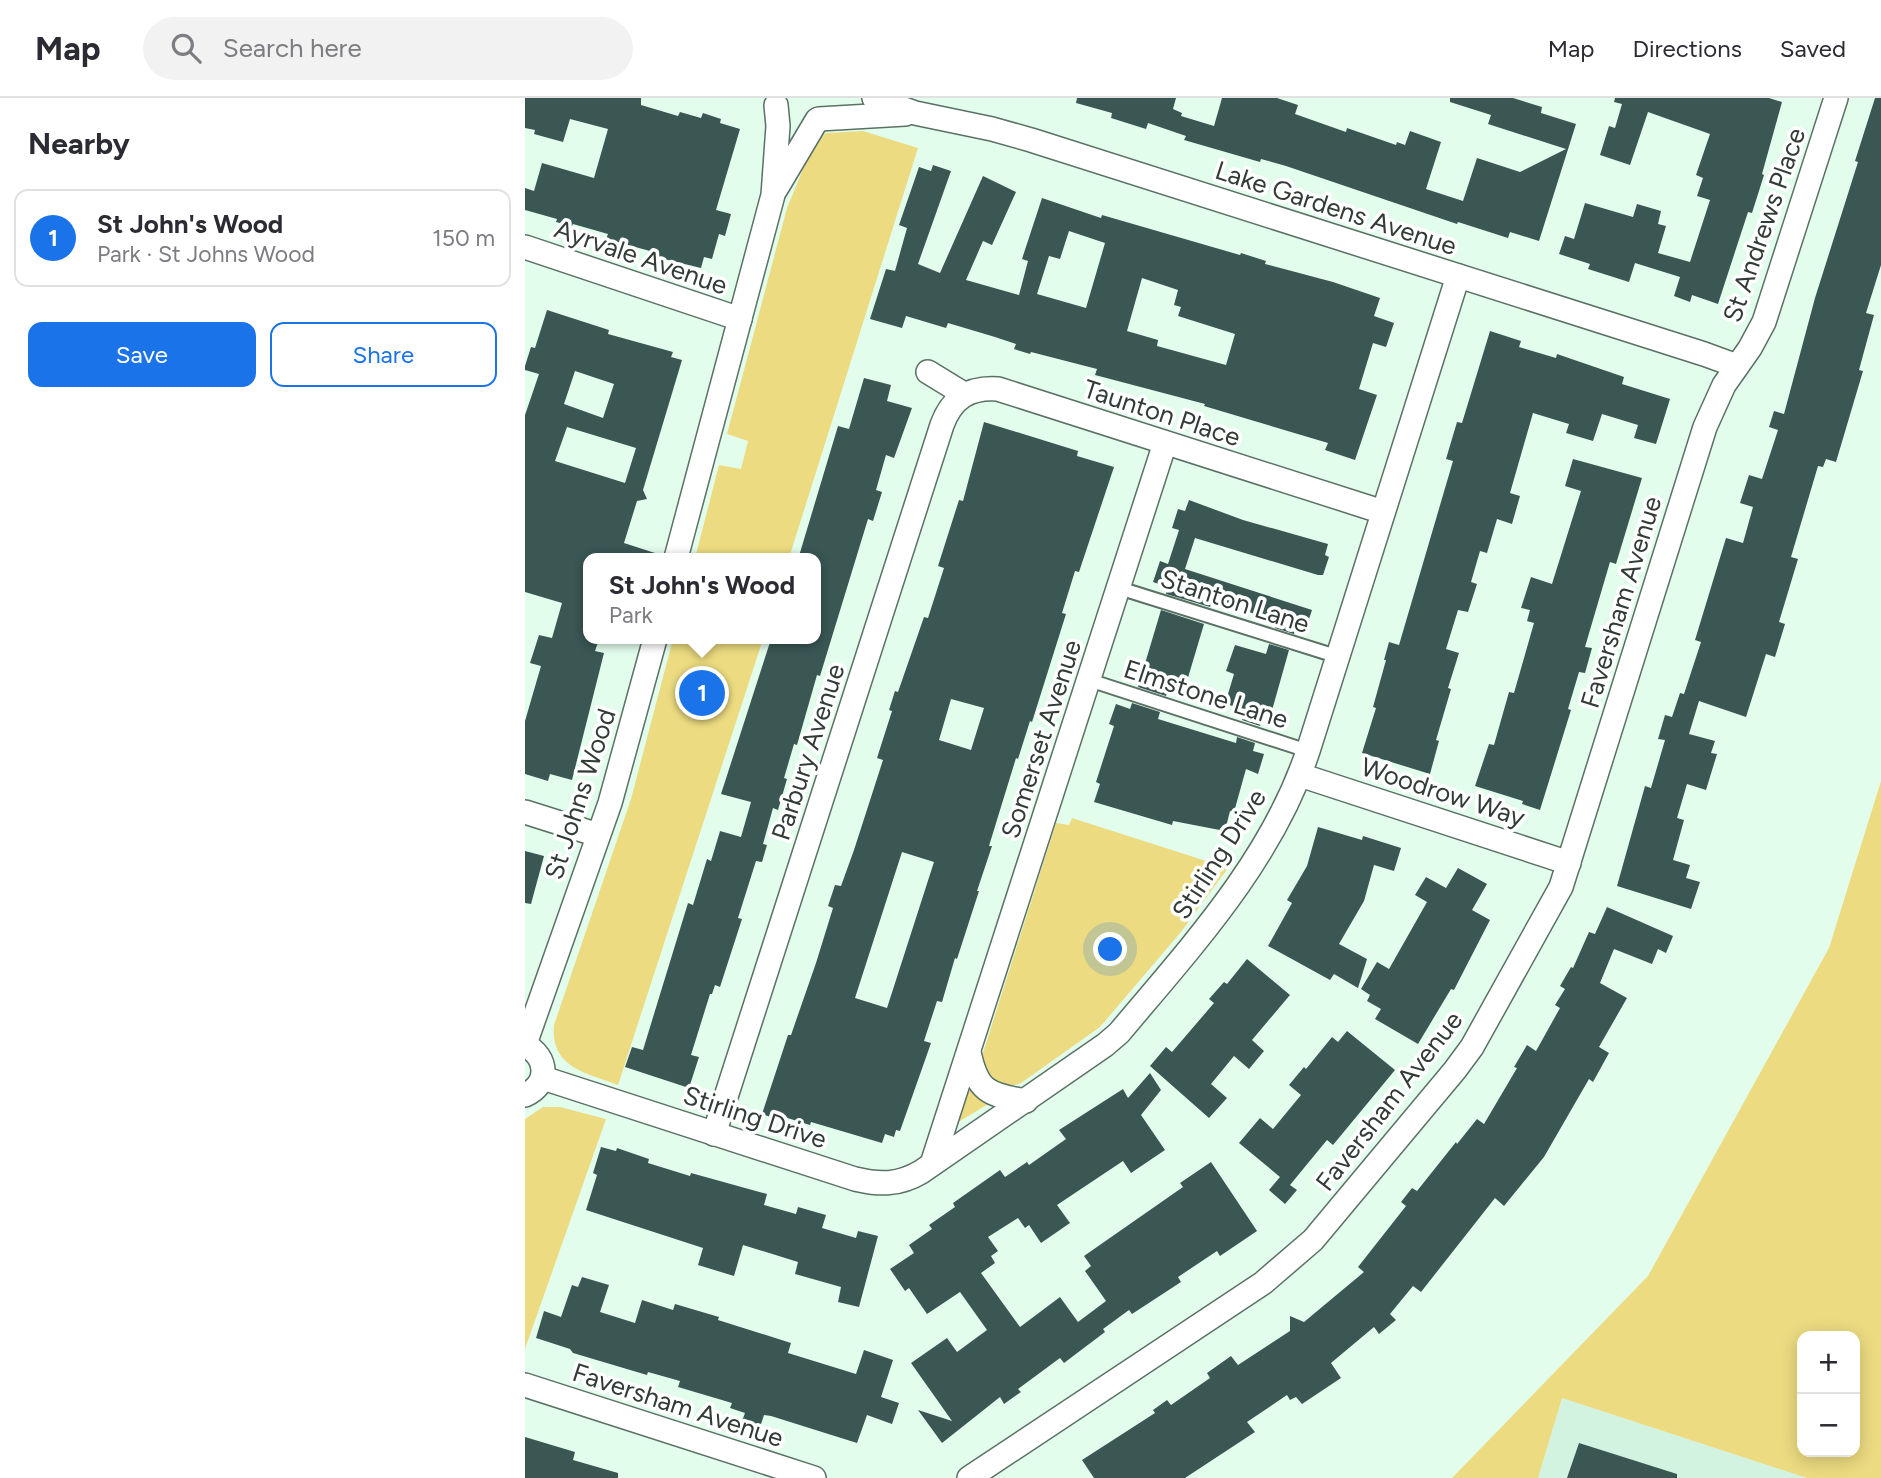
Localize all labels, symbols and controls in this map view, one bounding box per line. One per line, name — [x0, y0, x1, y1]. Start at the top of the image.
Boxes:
search box — [143, 17, 633, 80]
text: Map — [35, 29, 101, 68]
icon: search — [167, 29, 205, 67]
text: Search here — [223, 32, 362, 64]
text: Map — [1548, 34, 1594, 63]
text: Directions — [1632, 34, 1742, 63]
text: Saved — [1780, 34, 1846, 63]
street label: St Andrews Place — [1716, 124, 1812, 326]
text: Nearby — [28, 125, 130, 162]
street label: Lake Gardens Avenue — [1211, 154, 1461, 262]
text: St John's Wood — [97, 208, 283, 240]
street label: Ayrvale Avenue — [550, 212, 732, 302]
text: 1 — [48, 224, 58, 252]
text: 150 m — [432, 224, 495, 252]
text: Park · St Johns Wood — [97, 240, 315, 268]
button: Save — [28, 322, 256, 387]
button: Share — [270, 322, 497, 387]
street label: Taunton Place — [1079, 373, 1245, 453]
street label: Faversham Avenue — [1574, 492, 1668, 712]
popup — [583, 553, 821, 644]
street label: Stanton Lane — [1156, 562, 1314, 640]
text: St John's Wood — [609, 569, 795, 601]
text: Park — [609, 601, 653, 629]
street label: Somerset Avenue — [994, 636, 1088, 842]
street label: Elmstone Lane — [1120, 652, 1292, 736]
street label: Parbury Avenue — [764, 660, 852, 844]
pin: 1 — [679, 667, 725, 719]
street label: St Johns Wood — [537, 705, 623, 883]
street label: Woodrow Way — [1357, 750, 1529, 834]
street label: Stirling Drive — [1165, 783, 1273, 925]
your location — [1093, 932, 1127, 966]
street label: Faversham Avenue — [1309, 1005, 1469, 1197]
street label: Stirling Drive — [679, 1079, 831, 1155]
map controls — [1797, 1331, 1860, 1457]
button: + — [1797, 1331, 1860, 1394]
street label: Faversham Avenue — [569, 1356, 787, 1454]
button: − — [1797, 1394, 1860, 1457]

